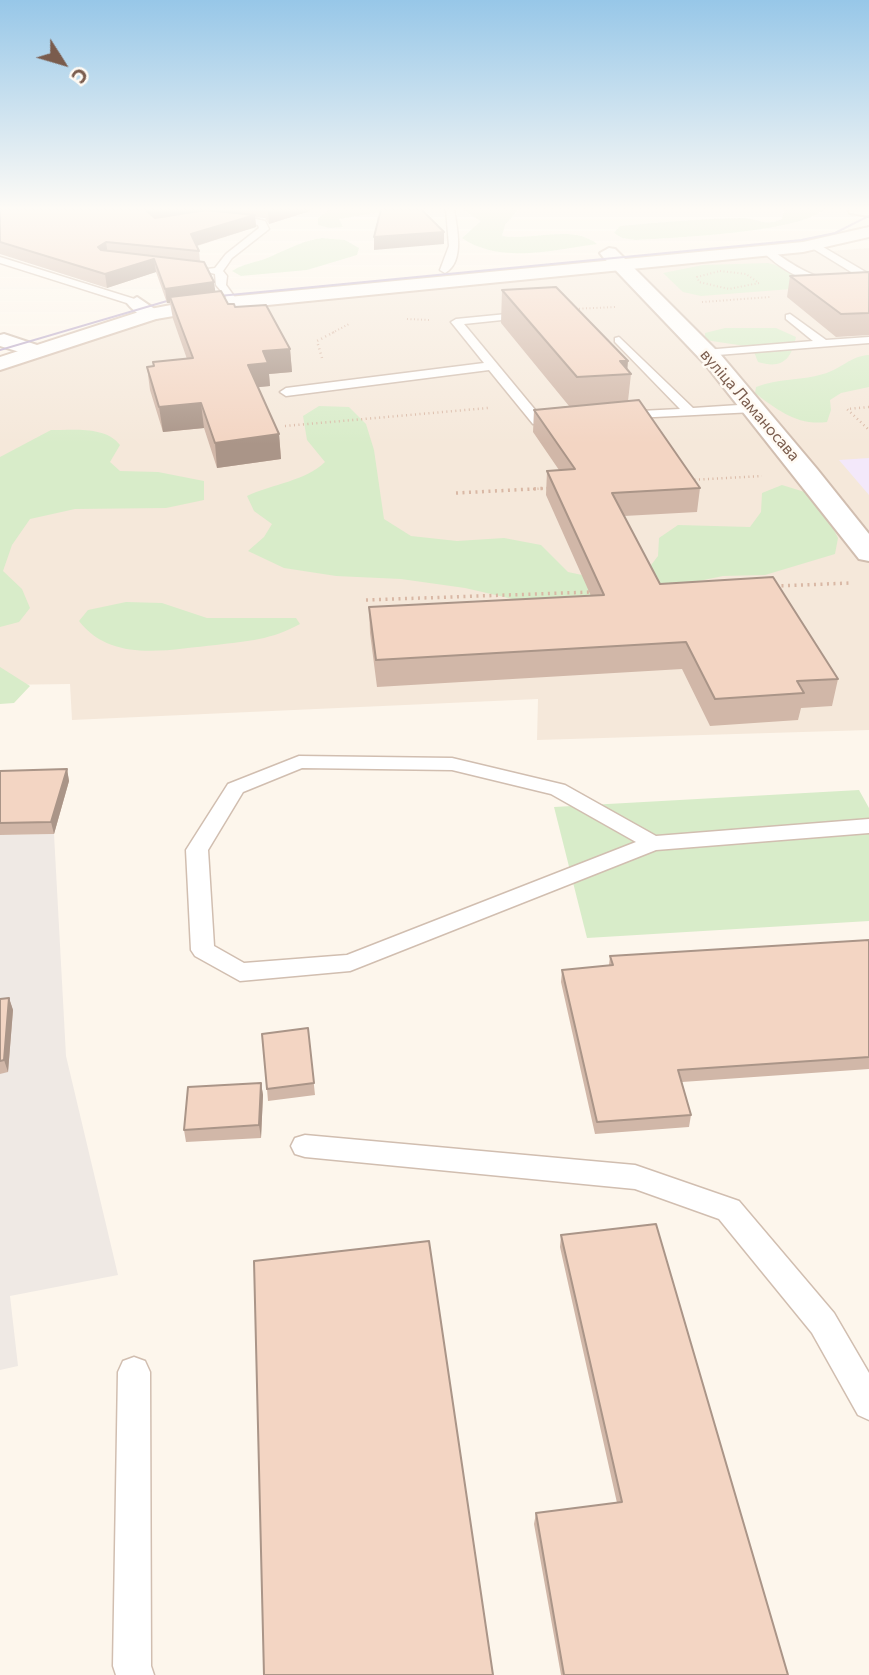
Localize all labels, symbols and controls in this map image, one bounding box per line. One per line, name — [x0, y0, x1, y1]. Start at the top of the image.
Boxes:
north arrow — [28, 28, 98, 98]
text: С — [67, 64, 93, 88]
street label: вуліца Ламаносава — [696, 345, 804, 465]

